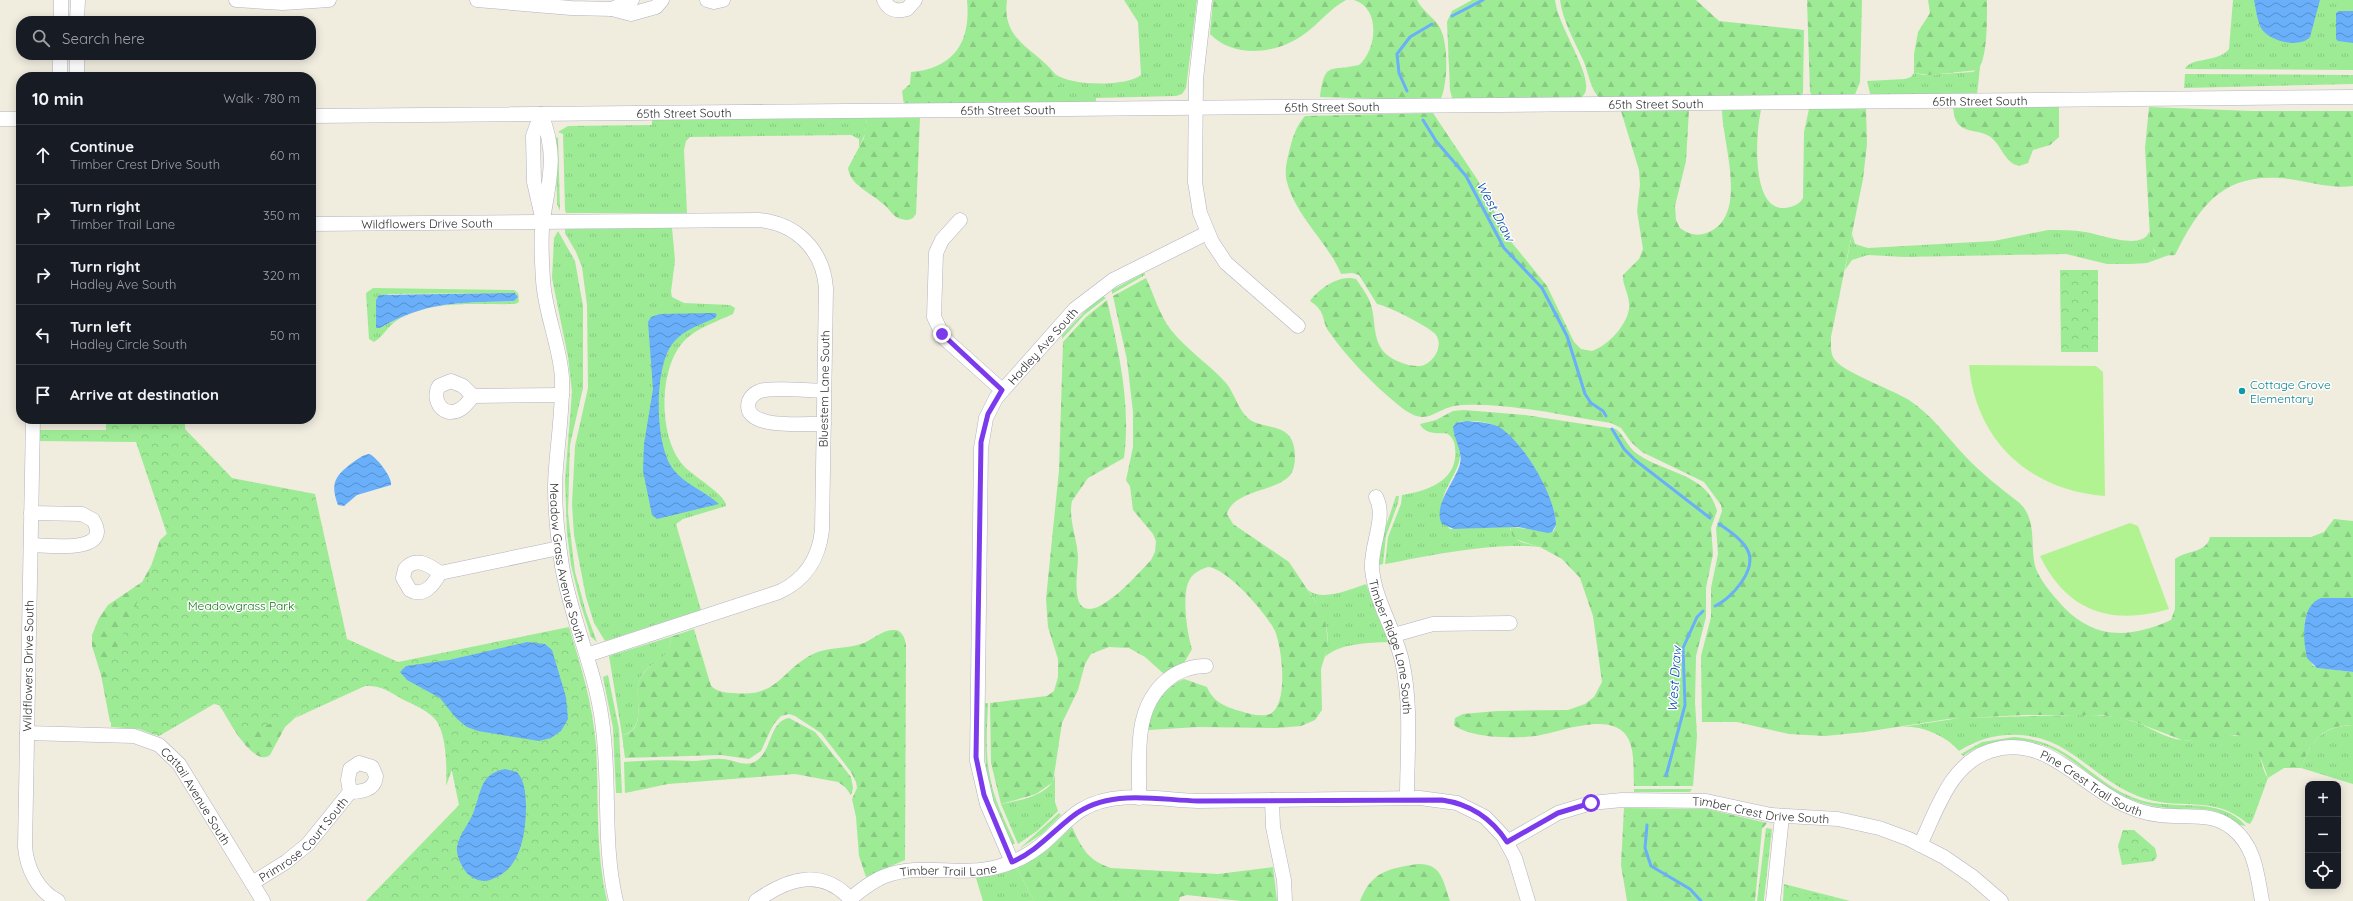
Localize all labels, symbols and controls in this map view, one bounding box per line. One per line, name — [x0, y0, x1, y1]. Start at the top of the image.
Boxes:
search box — [16, 16, 316, 60]
icon: search — [30, 27, 52, 49]
text: Search here — [62, 29, 145, 48]
text: 10 min — [32, 88, 84, 109]
text: Walk · 780 m — [223, 90, 300, 106]
street label: 65th Street South — [1932, 93, 2028, 108]
street label: 65th Street South — [1608, 96, 1704, 111]
street label: 65th Street South — [1284, 99, 1380, 114]
street label: 65th Street South — [960, 102, 1056, 117]
street label: 65th Street South — [636, 105, 732, 120]
text: Continue — [70, 137, 134, 156]
icon: ahead — [32, 144, 54, 166]
text: 60 m — [270, 147, 300, 163]
text: Timber Crest Drive South — [70, 156, 220, 172]
water label: West Draw — [1474, 178, 1519, 245]
text: Turn right — [70, 197, 141, 216]
icon: right — [32, 204, 54, 226]
text: 350 m — [263, 207, 300, 223]
street label: Wildflowers Drive South — [361, 215, 493, 231]
text: Timber Trail Lane — [70, 216, 175, 232]
text: Turn right — [70, 257, 141, 276]
icon: right — [32, 264, 54, 286]
text: 320 m — [263, 267, 300, 283]
text: Hadley Ave South — [70, 276, 176, 292]
street label: Hadley Ave South — [1004, 304, 1081, 387]
text: Turn left — [70, 317, 132, 336]
icon: left — [32, 324, 54, 346]
route end — [933, 325, 951, 343]
text: 50 m — [270, 327, 300, 343]
street label: Bluestem Lane South — [815, 330, 833, 448]
text: Hadley Circle South — [70, 336, 187, 352]
place label: Cottage Grove Elementary — [2250, 377, 2331, 406]
icon: arrive — [32, 384, 54, 406]
text: Arrive at destination — [70, 385, 219, 404]
marker: Cottage Grove Elementary — [2237, 386, 2247, 396]
street label: Meadow Grass Avenue South — [547, 483, 589, 644]
street label: Timber Ridge Lane South — [1366, 578, 1416, 715]
park label: Meadowgrass Park — [188, 598, 294, 613]
street label: Wildflowers Drive South — [19, 600, 37, 732]
water label: West Draw — [1664, 645, 1684, 712]
street label: Cattail Avenue South — [158, 744, 234, 848]
street label: Pine Crest Trail South — [2038, 746, 2145, 819]
map controls — [2305, 781, 2341, 889]
button: + — [2305, 781, 2341, 817]
street label: Timber Crest Drive South — [1692, 793, 1830, 826]
street label: Primrose Court South — [256, 794, 351, 885]
route start — [1582, 794, 1600, 812]
button: − — [2305, 817, 2341, 853]
button: locate — [2305, 853, 2341, 889]
street label: Timber Trail Lane — [899, 860, 998, 879]

